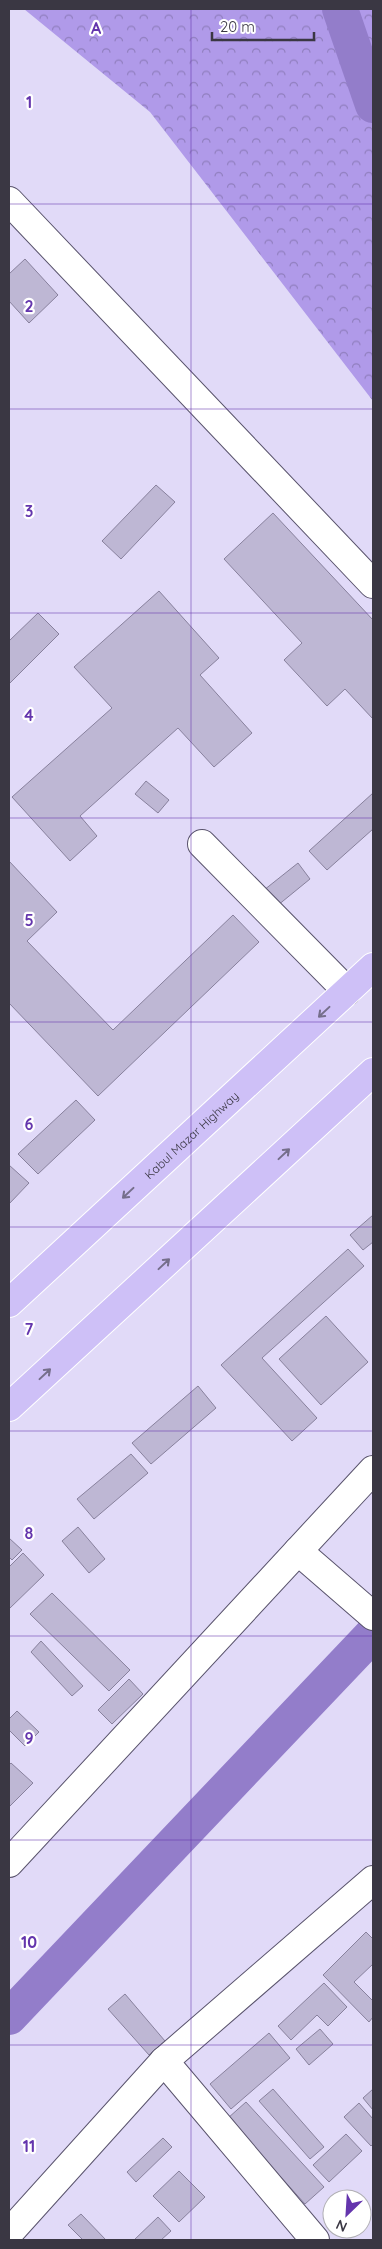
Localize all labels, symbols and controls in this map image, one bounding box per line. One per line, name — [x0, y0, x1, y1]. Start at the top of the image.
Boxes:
scale bar — [212, 10, 314, 42]
text: 20 m — [220, 17, 255, 36]
text: A — [91, 18, 102, 38]
text: 1 — [26, 92, 32, 112]
text: 2 — [24, 296, 34, 316]
text: 3 — [25, 501, 33, 521]
text: 4 — [24, 705, 34, 725]
text: 5 — [24, 910, 34, 930]
one-way arrow — [318, 1006, 331, 1018]
street label: Kabul Mazar Highway — [141, 1088, 241, 1182]
text: 6 — [25, 1114, 34, 1134]
one-way arrow — [278, 1148, 290, 1160]
one-way arrow — [121, 1187, 134, 1199]
one-way arrow — [158, 1258, 171, 1270]
text: 7 — [25, 1319, 34, 1339]
one-way arrow — [38, 1368, 51, 1380]
text: 8 — [25, 1523, 34, 1543]
text: 9 — [24, 1728, 34, 1748]
text: 10 — [21, 1932, 37, 1952]
text: 11 — [23, 2136, 35, 2156]
north arrow — [322, 2189, 372, 2239]
text: N — [333, 2215, 350, 2236]

